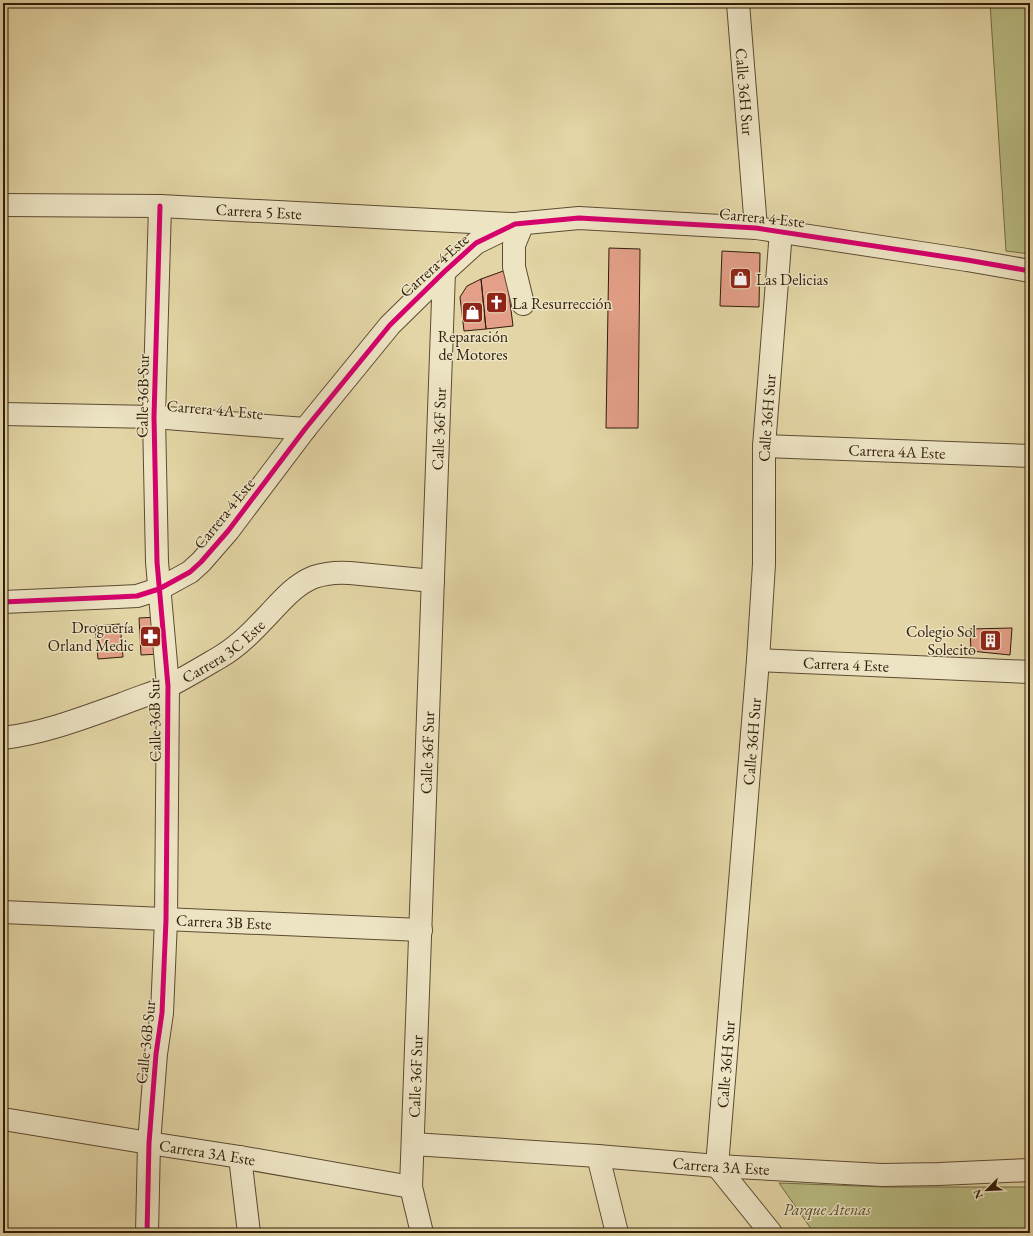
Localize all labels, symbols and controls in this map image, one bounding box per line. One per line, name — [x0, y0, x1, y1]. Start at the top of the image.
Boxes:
street label: Calle 36H Sur — [731, 47, 759, 137]
street label: Carrera 5 Este — [215, 199, 302, 224]
street label: Carrera 4 Este — [718, 203, 806, 232]
street label: Carrera 4 Este — [395, 229, 473, 302]
shop icon: Las Delicias — [727, 266, 753, 292]
place label: Las Delicias — [756, 269, 828, 290]
church icon: La Resurrección — [484, 290, 510, 316]
place label: La Resurrección — [512, 293, 612, 314]
shop icon: Reparación de Motores — [460, 300, 486, 326]
place label: Reparación de Motores — [438, 326, 509, 365]
street label: Calle 36B Sur — [131, 353, 154, 438]
street label: Calle 36H Sur — [754, 373, 781, 462]
street label: Calle 36F Sur — [427, 386, 451, 471]
street label: Carrera 4A Este — [166, 395, 264, 424]
street label: Carrera 4A Este — [848, 439, 946, 464]
street label: Carrera 4 Este — [189, 473, 260, 553]
street label: Carrera 3C Este — [178, 615, 270, 688]
place label: Droguería Orland Medic — [48, 617, 135, 656]
place label: Colegio Sol Solecito — [906, 621, 976, 660]
pharmacy icon: Droguería Orland Medic — [137, 623, 163, 649]
building icon: Colegio Sol Solecito — [978, 627, 1004, 653]
street label: Carrera 4 Este — [802, 652, 889, 677]
street label: Calle 36B Sur — [143, 677, 166, 762]
street label: Calle 36H Sur — [738, 696, 766, 786]
street label: Calle 36F Sur — [415, 710, 439, 794]
street label: Carrera 3B Este — [176, 909, 272, 935]
street label: Calle 36B Sur — [131, 999, 160, 1085]
street label: Calle 36H Sur — [712, 1019, 740, 1109]
street label: Calle 36F Sur — [404, 1034, 428, 1118]
street label: Carrera 3A Este — [158, 1135, 257, 1171]
street label: Carrera 3A Este — [672, 1152, 770, 1180]
north arrow — [967, 1170, 1007, 1210]
text: N — [970, 1187, 986, 1201]
park label: Parque Atenas — [783, 1199, 871, 1221]

